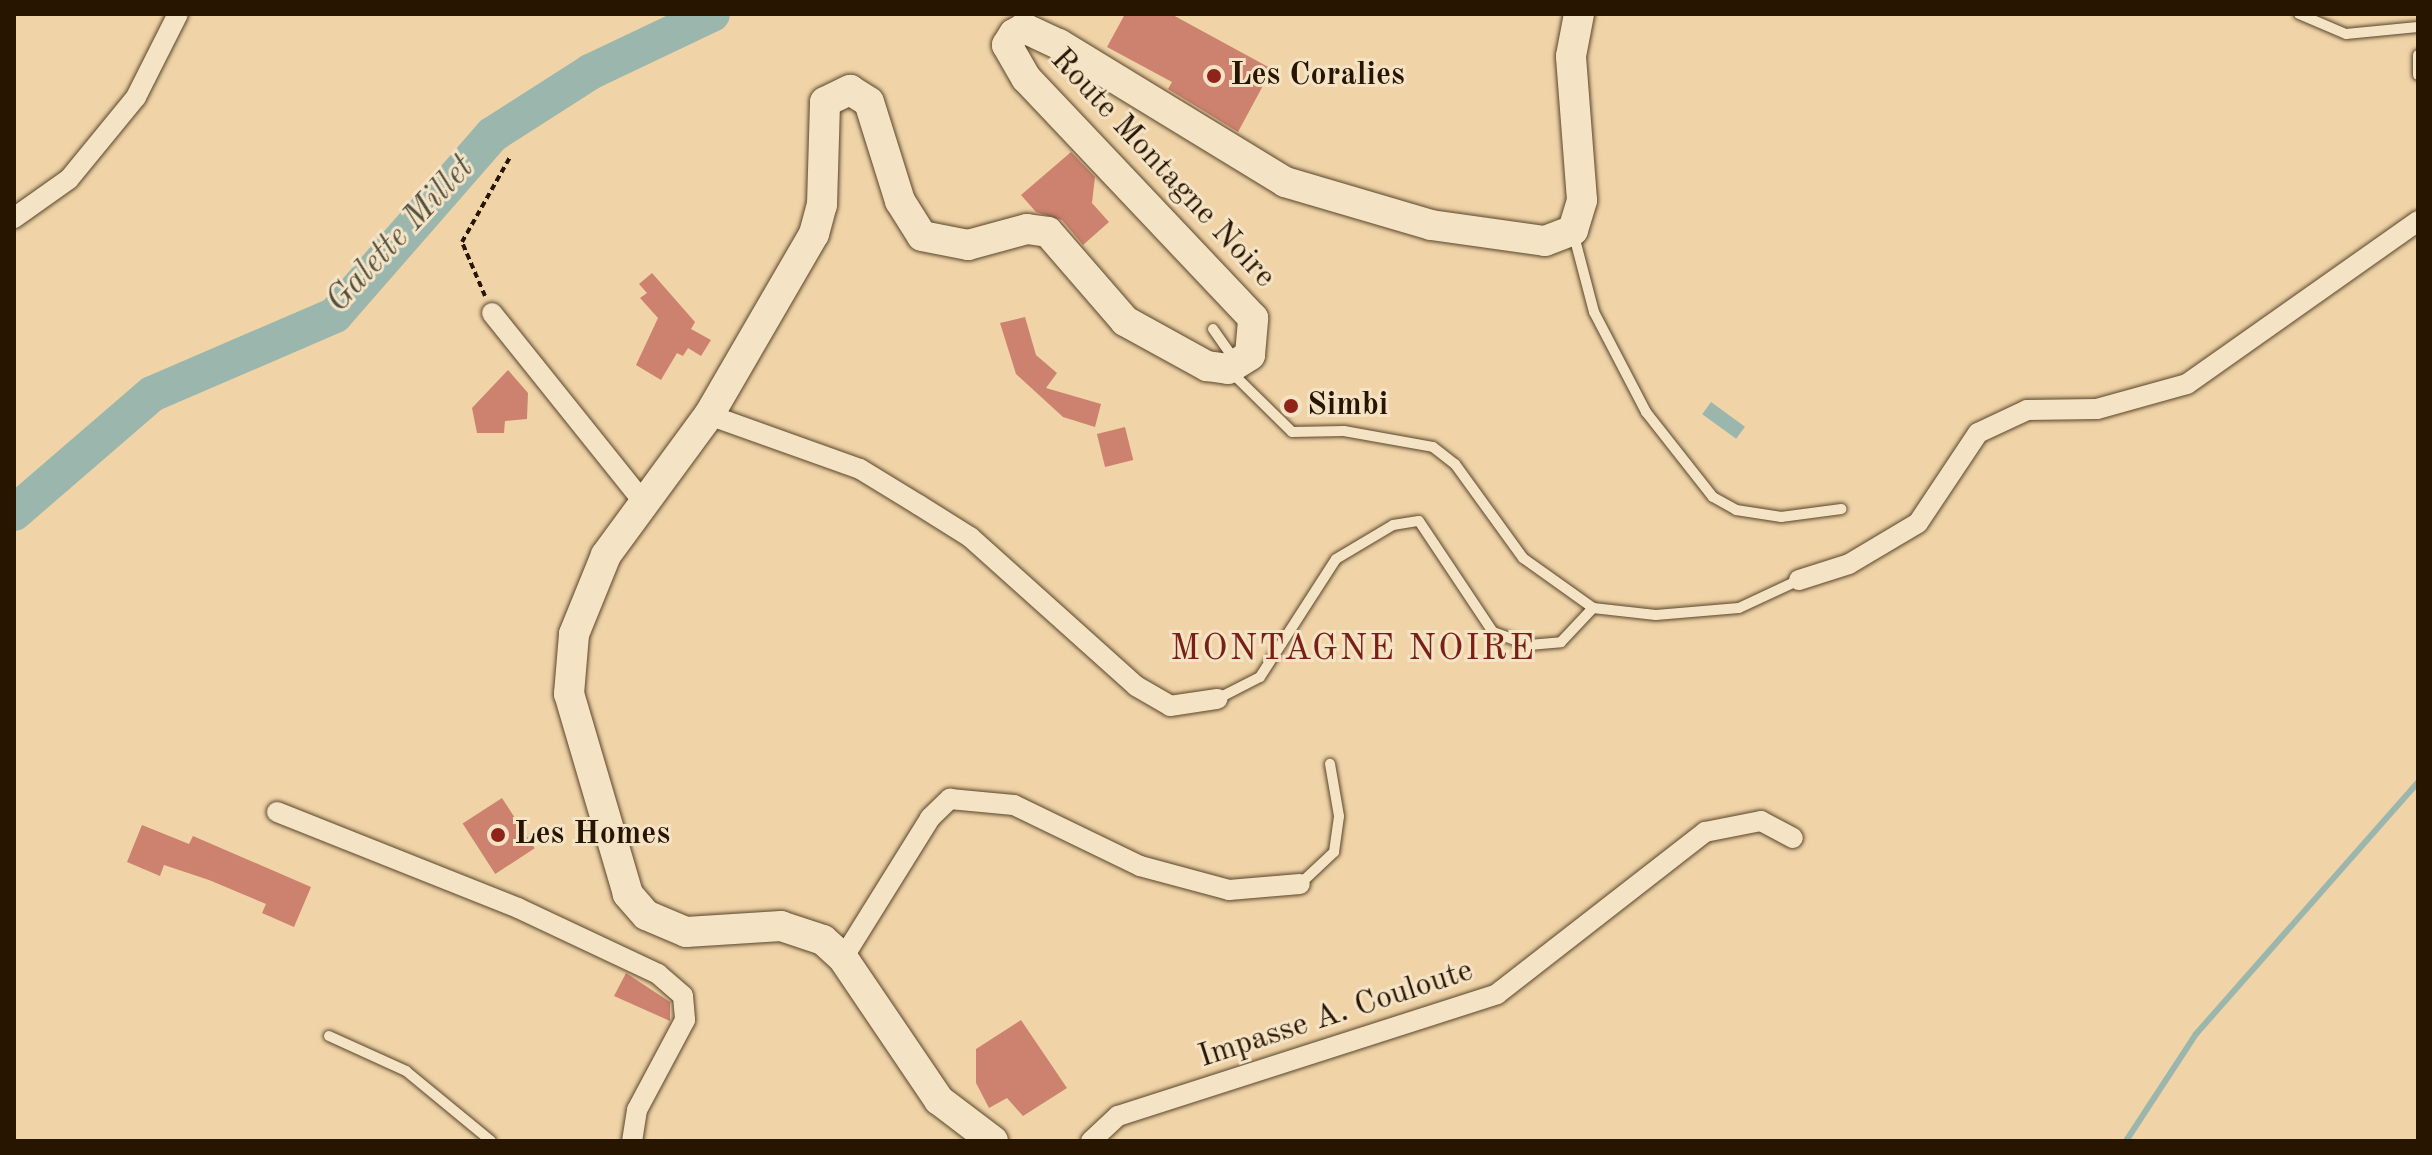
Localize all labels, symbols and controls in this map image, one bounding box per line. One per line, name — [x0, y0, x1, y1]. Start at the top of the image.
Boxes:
street label: Route Montagne Noire — [1041, 41, 1283, 297]
place label: Les Coralies — [1230, 57, 1405, 95]
marker: Les Coralies — [1205, 67, 1223, 85]
water label: Galette Millet — [318, 148, 484, 322]
place label: Simbi — [1307, 387, 1388, 425]
marker: Simbi — [1282, 397, 1300, 415]
district label: MONTAGNE NOIRE — [1170, 629, 1536, 673]
place label: Les Homes — [514, 816, 670, 854]
marker: Les Homes — [489, 826, 507, 844]
street label: Impasse A. Couloute — [1194, 953, 1478, 1077]

